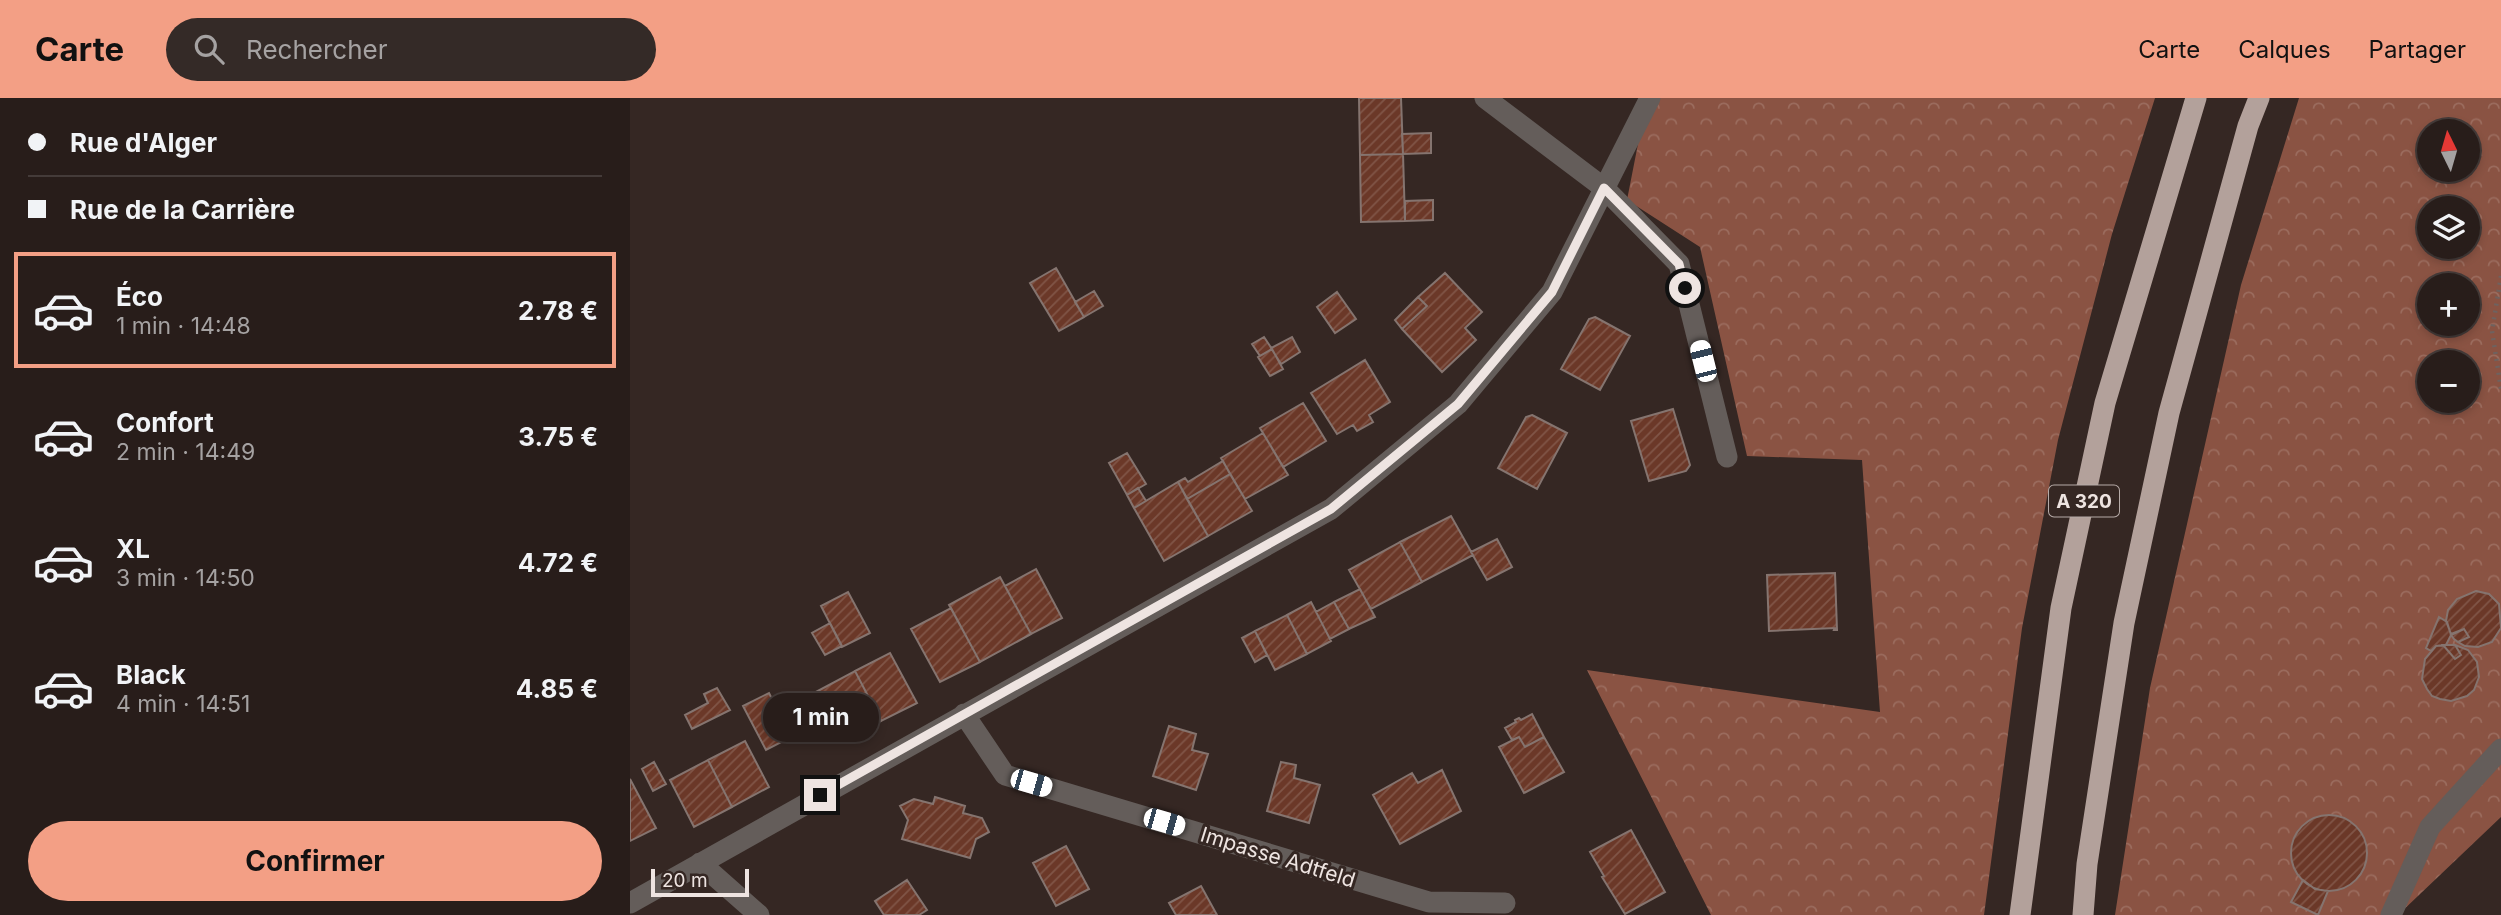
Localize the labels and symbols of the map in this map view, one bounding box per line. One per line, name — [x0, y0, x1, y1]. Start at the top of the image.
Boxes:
north arrow — [2417, 119, 2480, 182]
route start — [1669, 272, 1701, 304]
car — [1688, 338, 1719, 384]
road number: A 320 — [2049, 486, 2119, 516]
callout: 1 min — [762, 694, 878, 742]
car — [1008, 767, 1055, 799]
route end — [804, 779, 836, 811]
car — [1141, 806, 1188, 838]
street label: Impasse Adtfeld — [1198, 822, 1358, 892]
scale bar — [651, 866, 749, 898]

